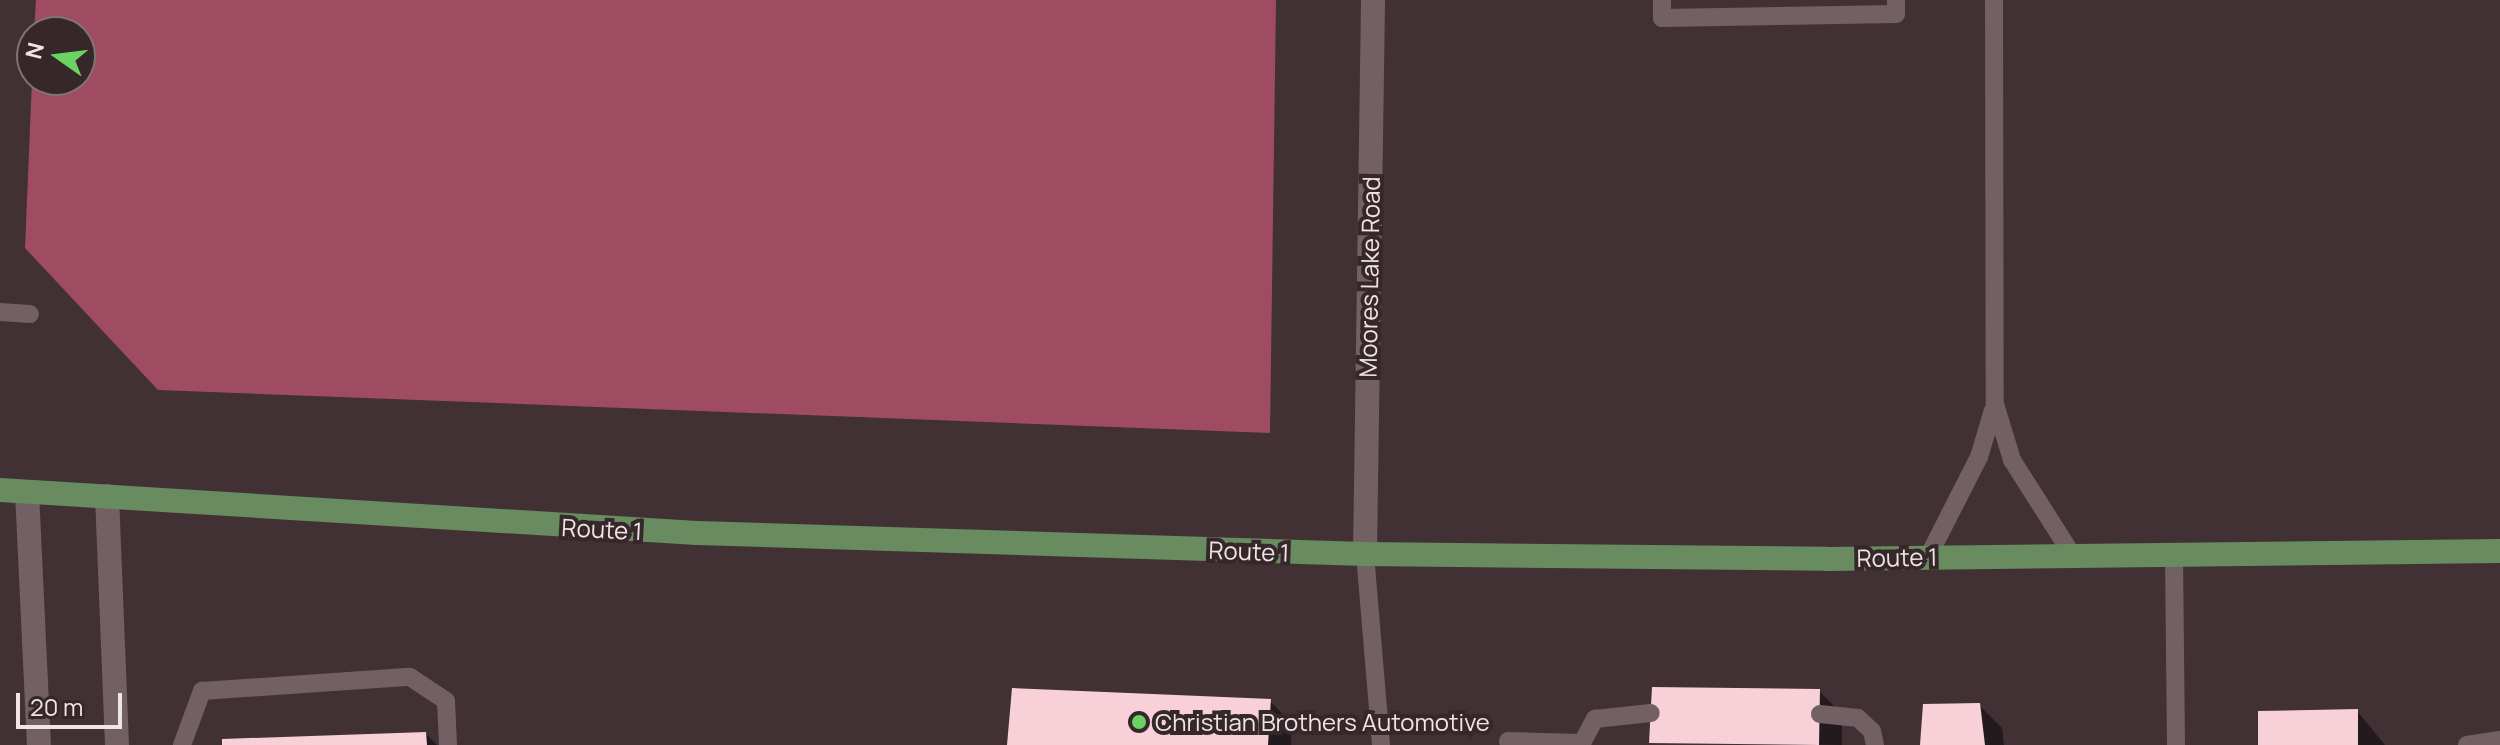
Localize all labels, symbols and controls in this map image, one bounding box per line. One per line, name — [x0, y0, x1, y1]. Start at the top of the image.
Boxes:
north arrow — [16, 16, 96, 96]
text: N — [18, 39, 51, 62]
street label: Moores Lake Road — [1353, 176, 1385, 378]
street label: Route 1 — [561, 513, 643, 545]
street label: Route 1 — [1208, 535, 1290, 567]
street label: Route 1 — [1856, 542, 1938, 572]
scale bar — [20, 677, 126, 727]
text: 20 m — [30, 690, 83, 723]
place label: Christian Brothers Automotive — [1155, 708, 1490, 736]
marker: Christian Brothers Automotive — [1130, 713, 1148, 731]

